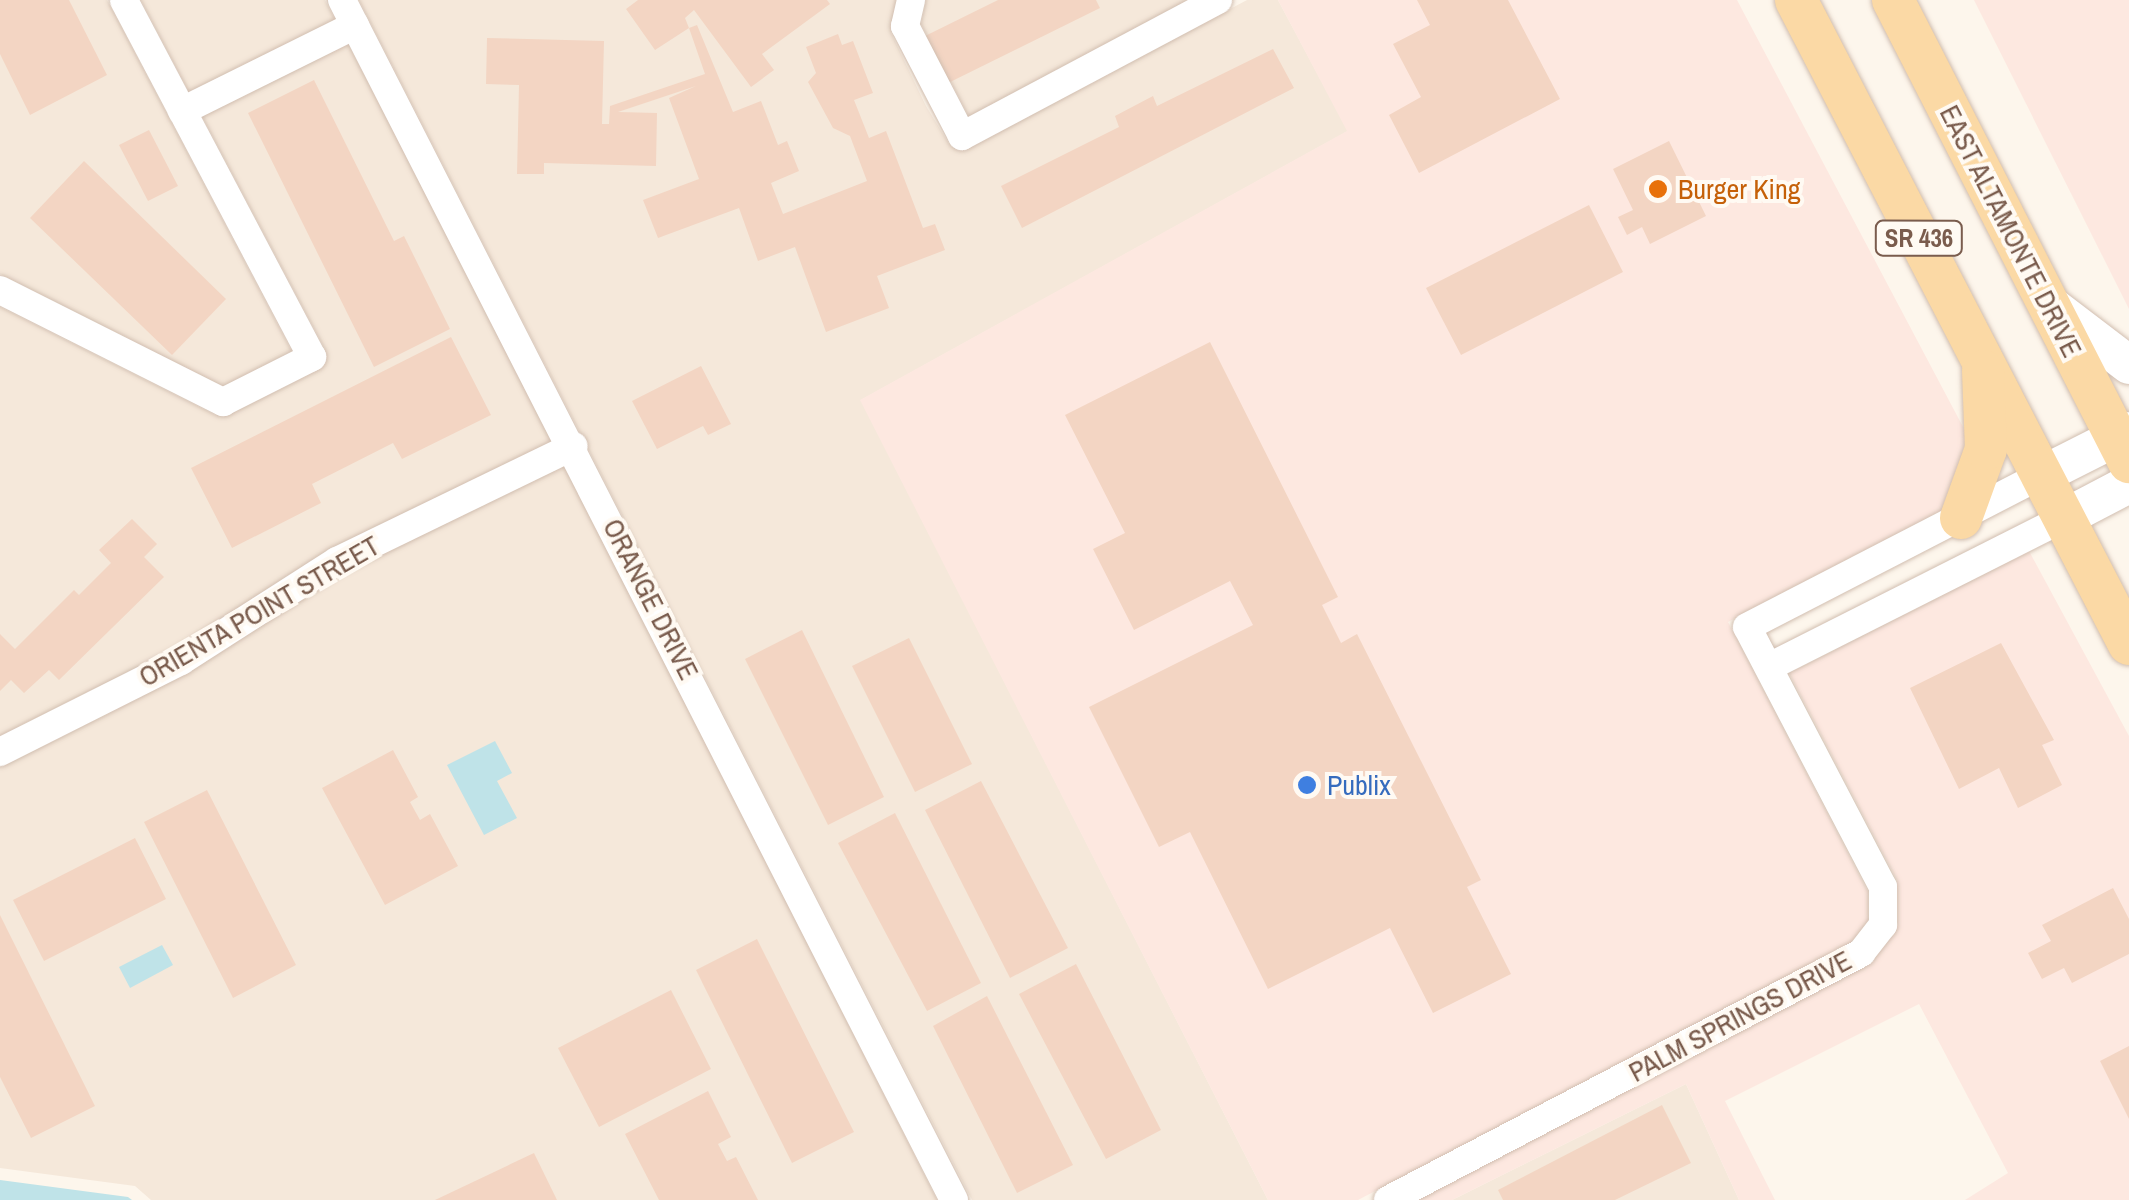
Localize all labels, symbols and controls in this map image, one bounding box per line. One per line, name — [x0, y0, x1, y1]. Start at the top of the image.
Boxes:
street label: EAST ALTAMONTE DRIVE — [1932, 99, 2090, 363]
place label: Burger King — [1678, 172, 1801, 206]
marker: Burger King — [1647, 178, 1669, 200]
road number: SR 436 — [1874, 218, 1964, 258]
street label: ORANGE DRIVE — [596, 513, 706, 685]
street label: ORIENTA POINT STREET — [132, 528, 386, 694]
place label: Publix — [1327, 768, 1391, 802]
marker: Publix — [1296, 774, 1318, 796]
street label: PALM SPRINGS DRIVE — [1623, 943, 1857, 1089]

